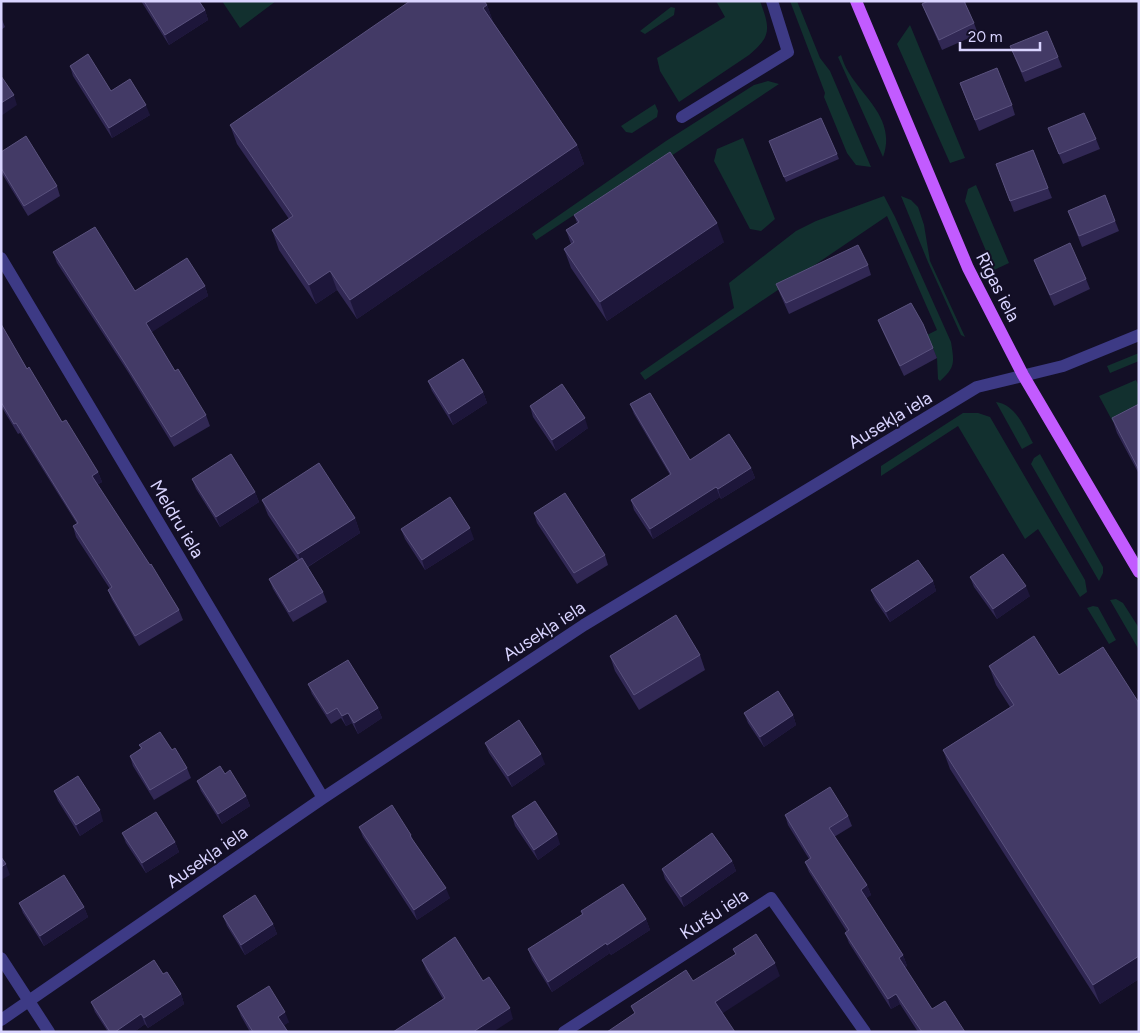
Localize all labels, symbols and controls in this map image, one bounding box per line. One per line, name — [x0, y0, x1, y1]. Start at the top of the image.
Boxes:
scale bar — [960, 20, 1040, 52]
text: 20 m — [968, 28, 1002, 46]
street label: Rīgas iela — [971, 249, 1025, 325]
street label: Ausekļa iela — [844, 386, 936, 454]
street label: Meldru iela — [145, 476, 209, 562]
street label: Ausekļa iela — [499, 596, 589, 666]
street label: Ausekļa iela — [162, 821, 252, 893]
street label: Kuršu iela — [676, 884, 752, 944]

